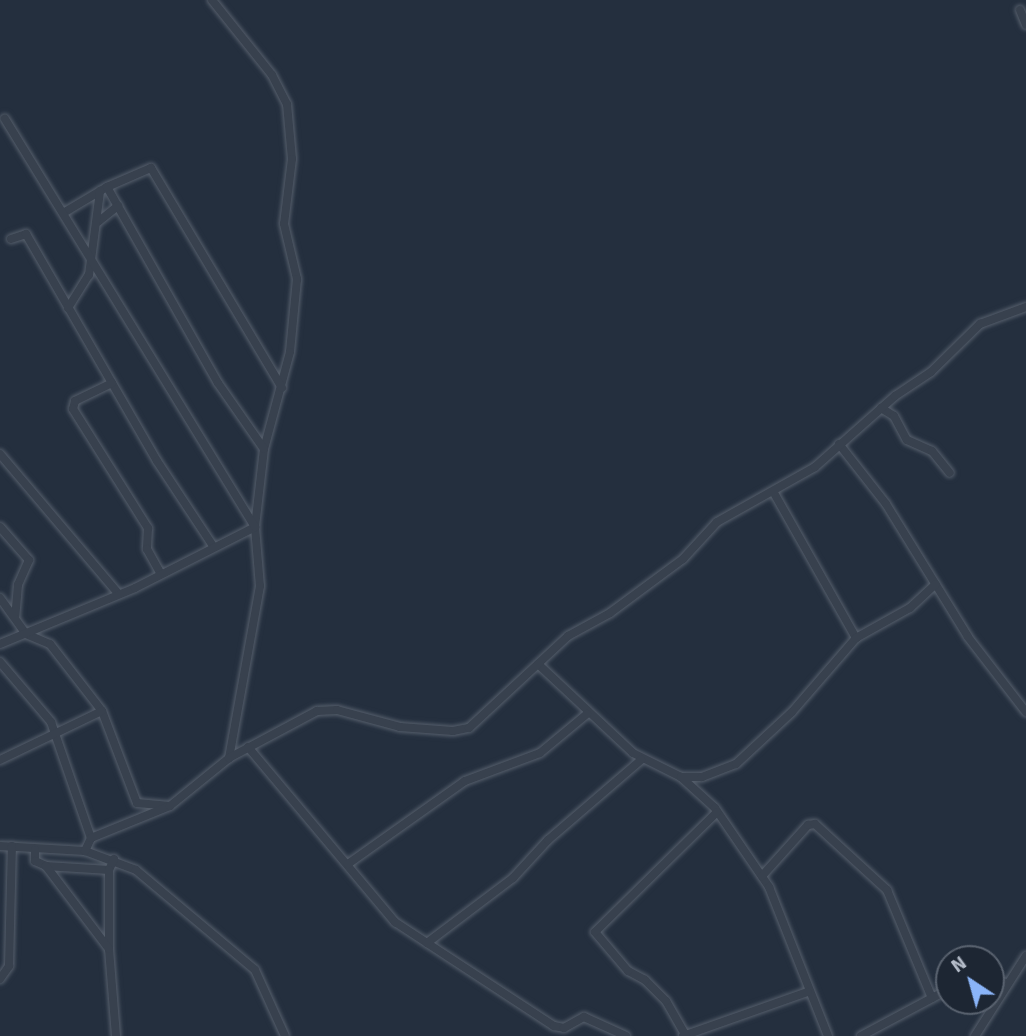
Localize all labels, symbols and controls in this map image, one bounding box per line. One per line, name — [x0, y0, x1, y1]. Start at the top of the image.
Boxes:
north arrow — [935, 945, 1005, 1015]
text: N — [946, 951, 971, 978]

